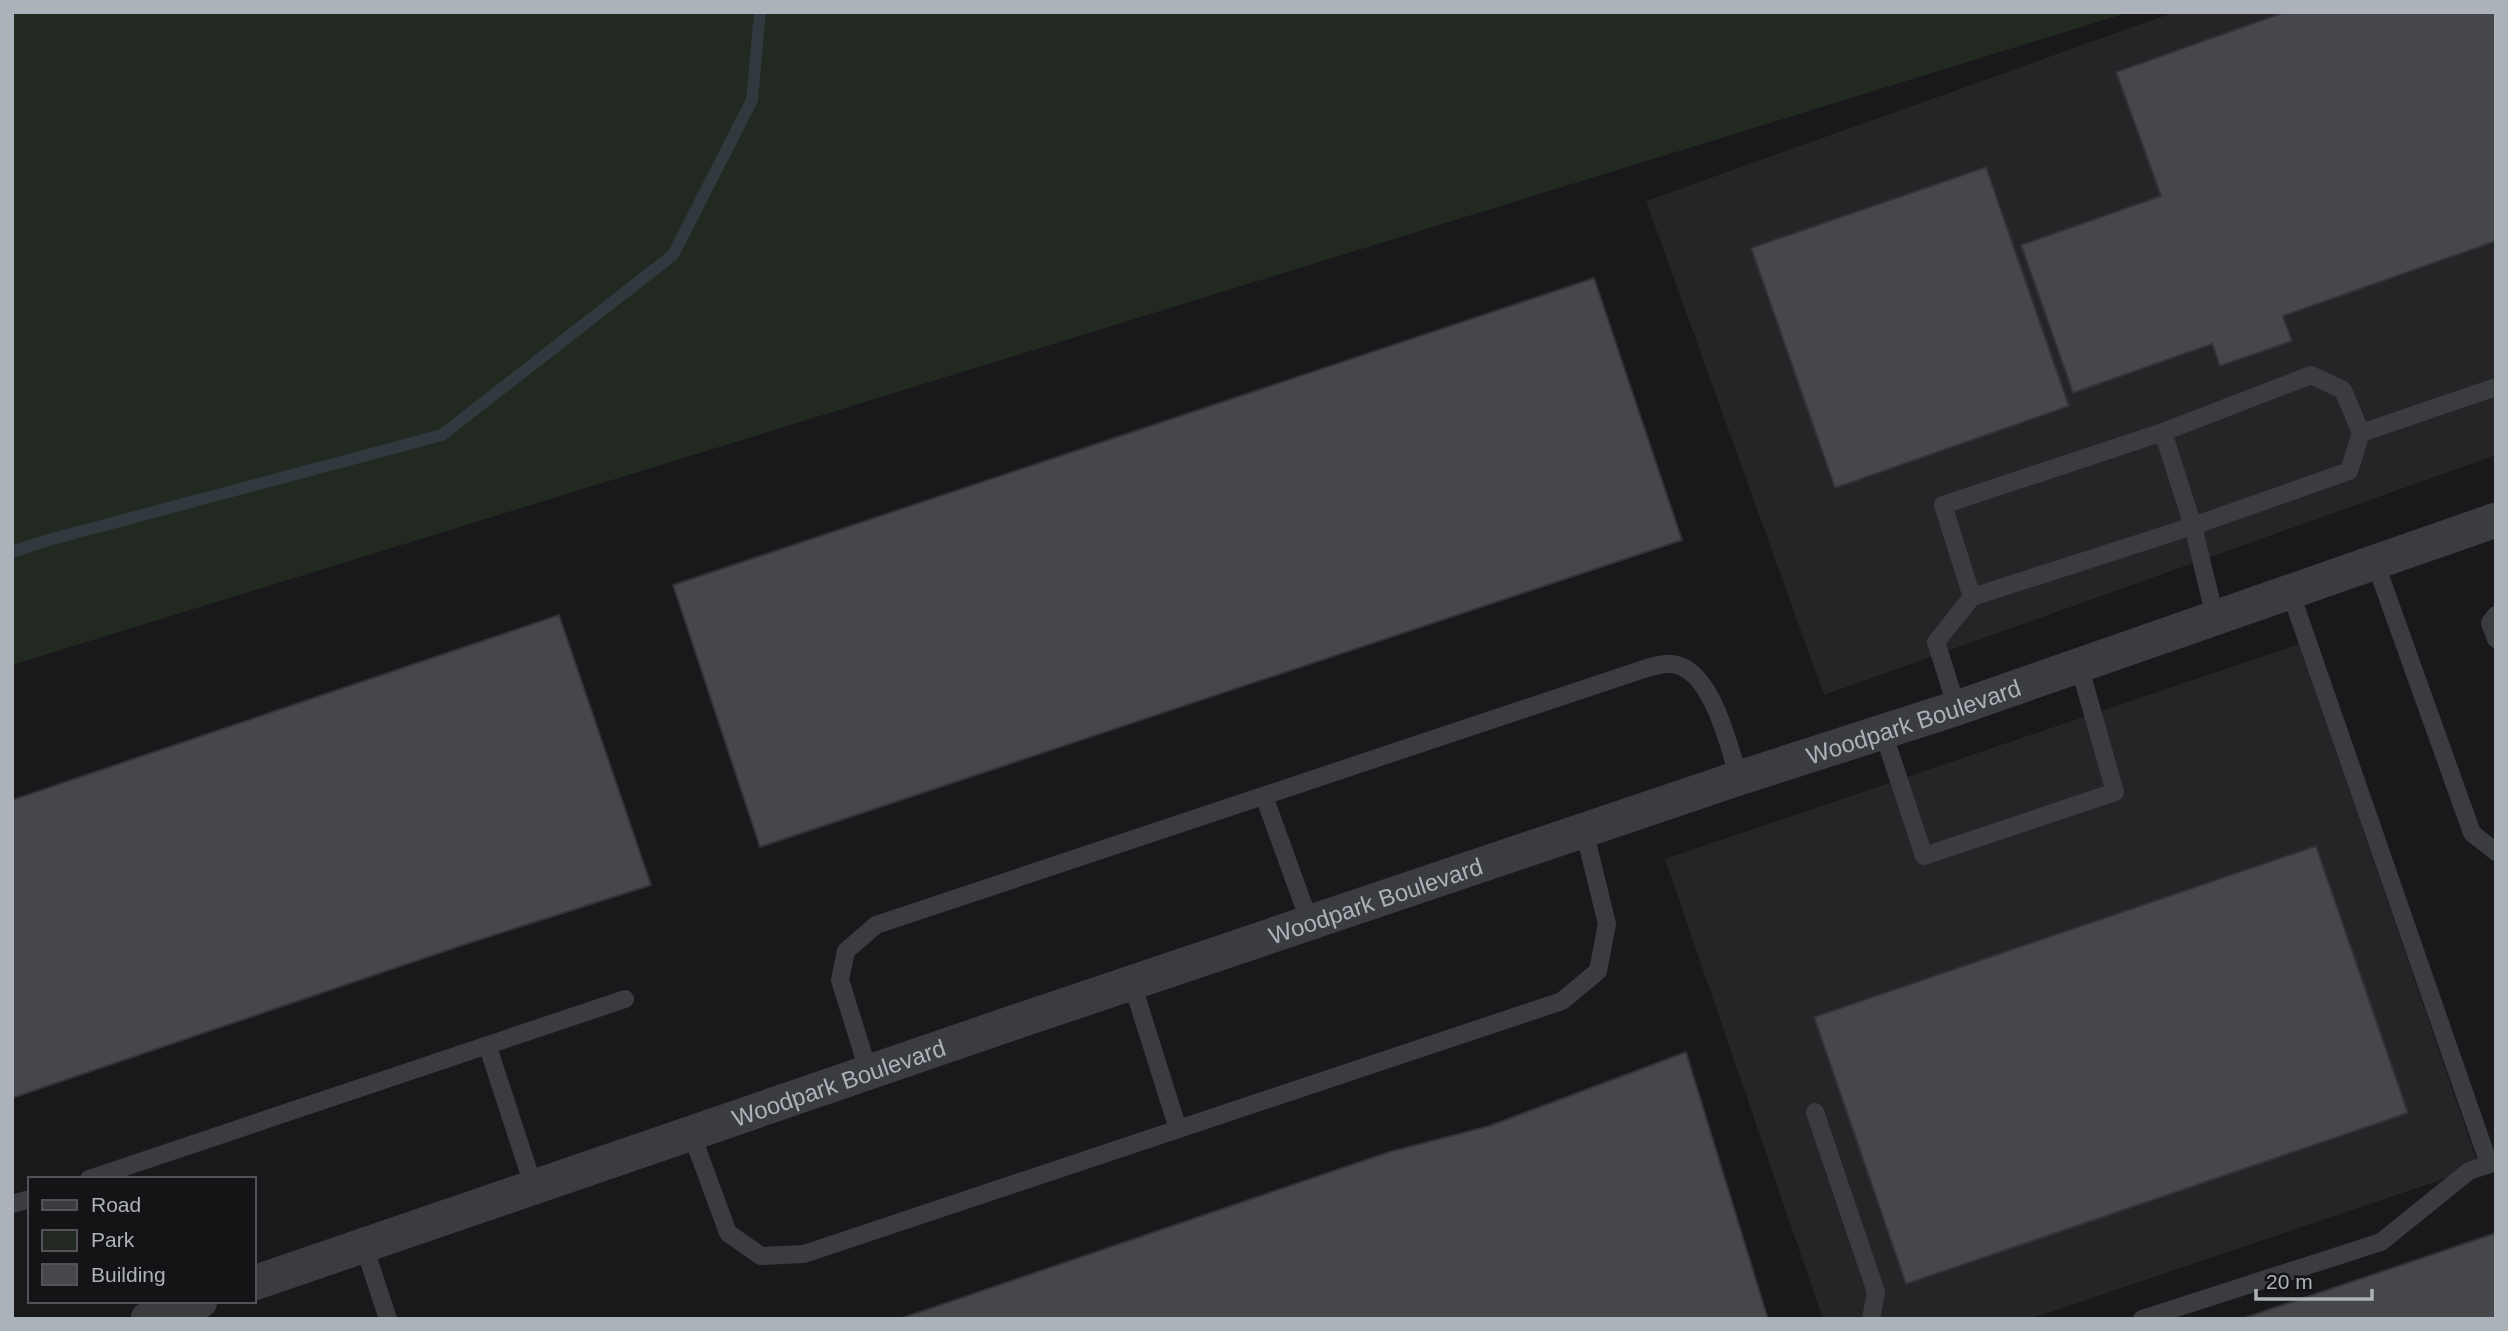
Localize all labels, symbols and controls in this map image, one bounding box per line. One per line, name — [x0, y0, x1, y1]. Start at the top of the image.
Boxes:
street label: Woodpark Boulevard — [1803, 673, 2024, 769]
street label: Woodpark Boulevard — [1265, 852, 1486, 949]
street label: Woodpark Boulevard — [728, 1033, 949, 1132]
legend — [28, 1177, 256, 1303]
text: Road — [91, 1193, 141, 1216]
text: Park — [91, 1228, 135, 1251]
scale bar — [2256, 1258, 2372, 1302]
text: Building — [91, 1263, 166, 1286]
text: 20 m — [2266, 1270, 2313, 1293]

